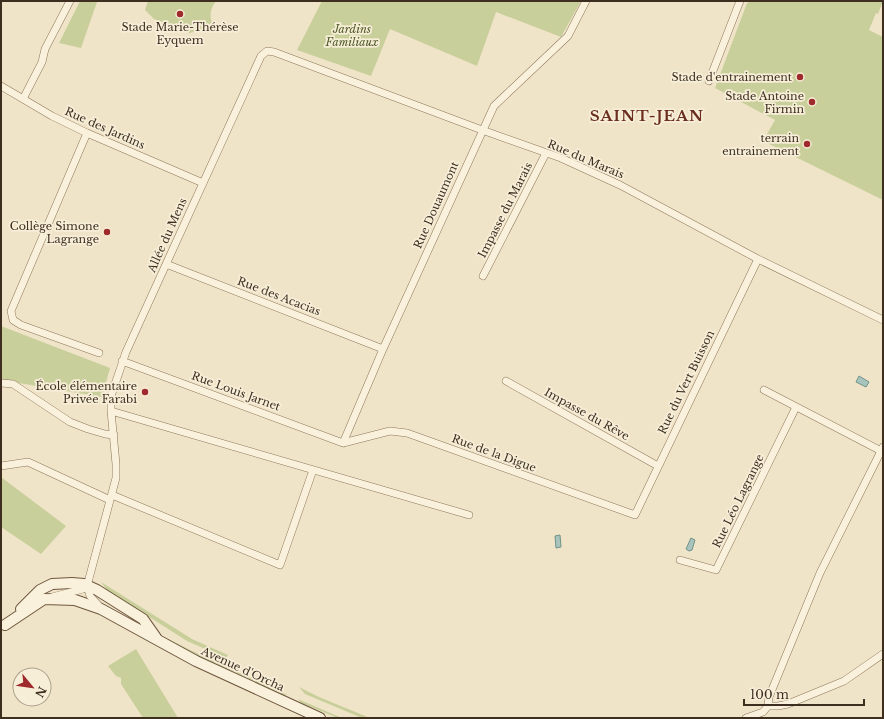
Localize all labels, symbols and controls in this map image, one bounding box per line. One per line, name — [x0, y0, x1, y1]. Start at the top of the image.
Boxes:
marker: Stade Marie-Thérèse Eyquem — [175, 9, 185, 19]
place label: Stade Marie-Thérèse Eyquem — [121, 20, 239, 47]
park label: Jardins Familiaux — [325, 22, 379, 49]
place label: Stade d'entrainement — [671, 70, 793, 84]
marker: Stade d'entrainement — [795, 72, 805, 82]
place label: Stade Antoine Firmin — [725, 89, 804, 116]
marker: Stade Antoine Firmin — [807, 97, 817, 107]
street label: Rue des Jardins — [63, 104, 147, 152]
district label: SAINT-JEAN — [590, 106, 704, 125]
place label: terrain entrainement — [722, 131, 800, 158]
street label: Rue du Marais — [546, 137, 626, 181]
marker: terrain entrainement — [802, 139, 812, 149]
street label: Rue Douaumont — [410, 158, 462, 251]
street label: Impasse du Marais — [475, 160, 535, 260]
street label: Allée du Mens — [144, 196, 190, 275]
place label: Collège Simone Lagrange — [10, 219, 99, 246]
marker: Collège Simone Lagrange — [102, 227, 112, 237]
street label: Rue des Acacias — [235, 274, 323, 318]
street label: Rue du Vert Buisson — [655, 327, 717, 436]
street label: Rue Louis Jarnet — [190, 368, 283, 414]
place label: École élémentaire Privée Farabi — [36, 379, 137, 406]
street label: Impasse du Rêve — [542, 385, 632, 443]
marker: École élémentaire Privée Farabi — [140, 387, 150, 397]
street label: Rue de la Digue — [450, 431, 538, 475]
street label: Rue Léo Lagrange — [709, 452, 767, 550]
street label: Avenue d'Orcha — [198, 643, 287, 695]
north arrow — [12, 667, 52, 707]
scale bar — [744, 681, 864, 707]
text: N — [32, 684, 49, 700]
text: 100 m — [750, 687, 789, 702]

